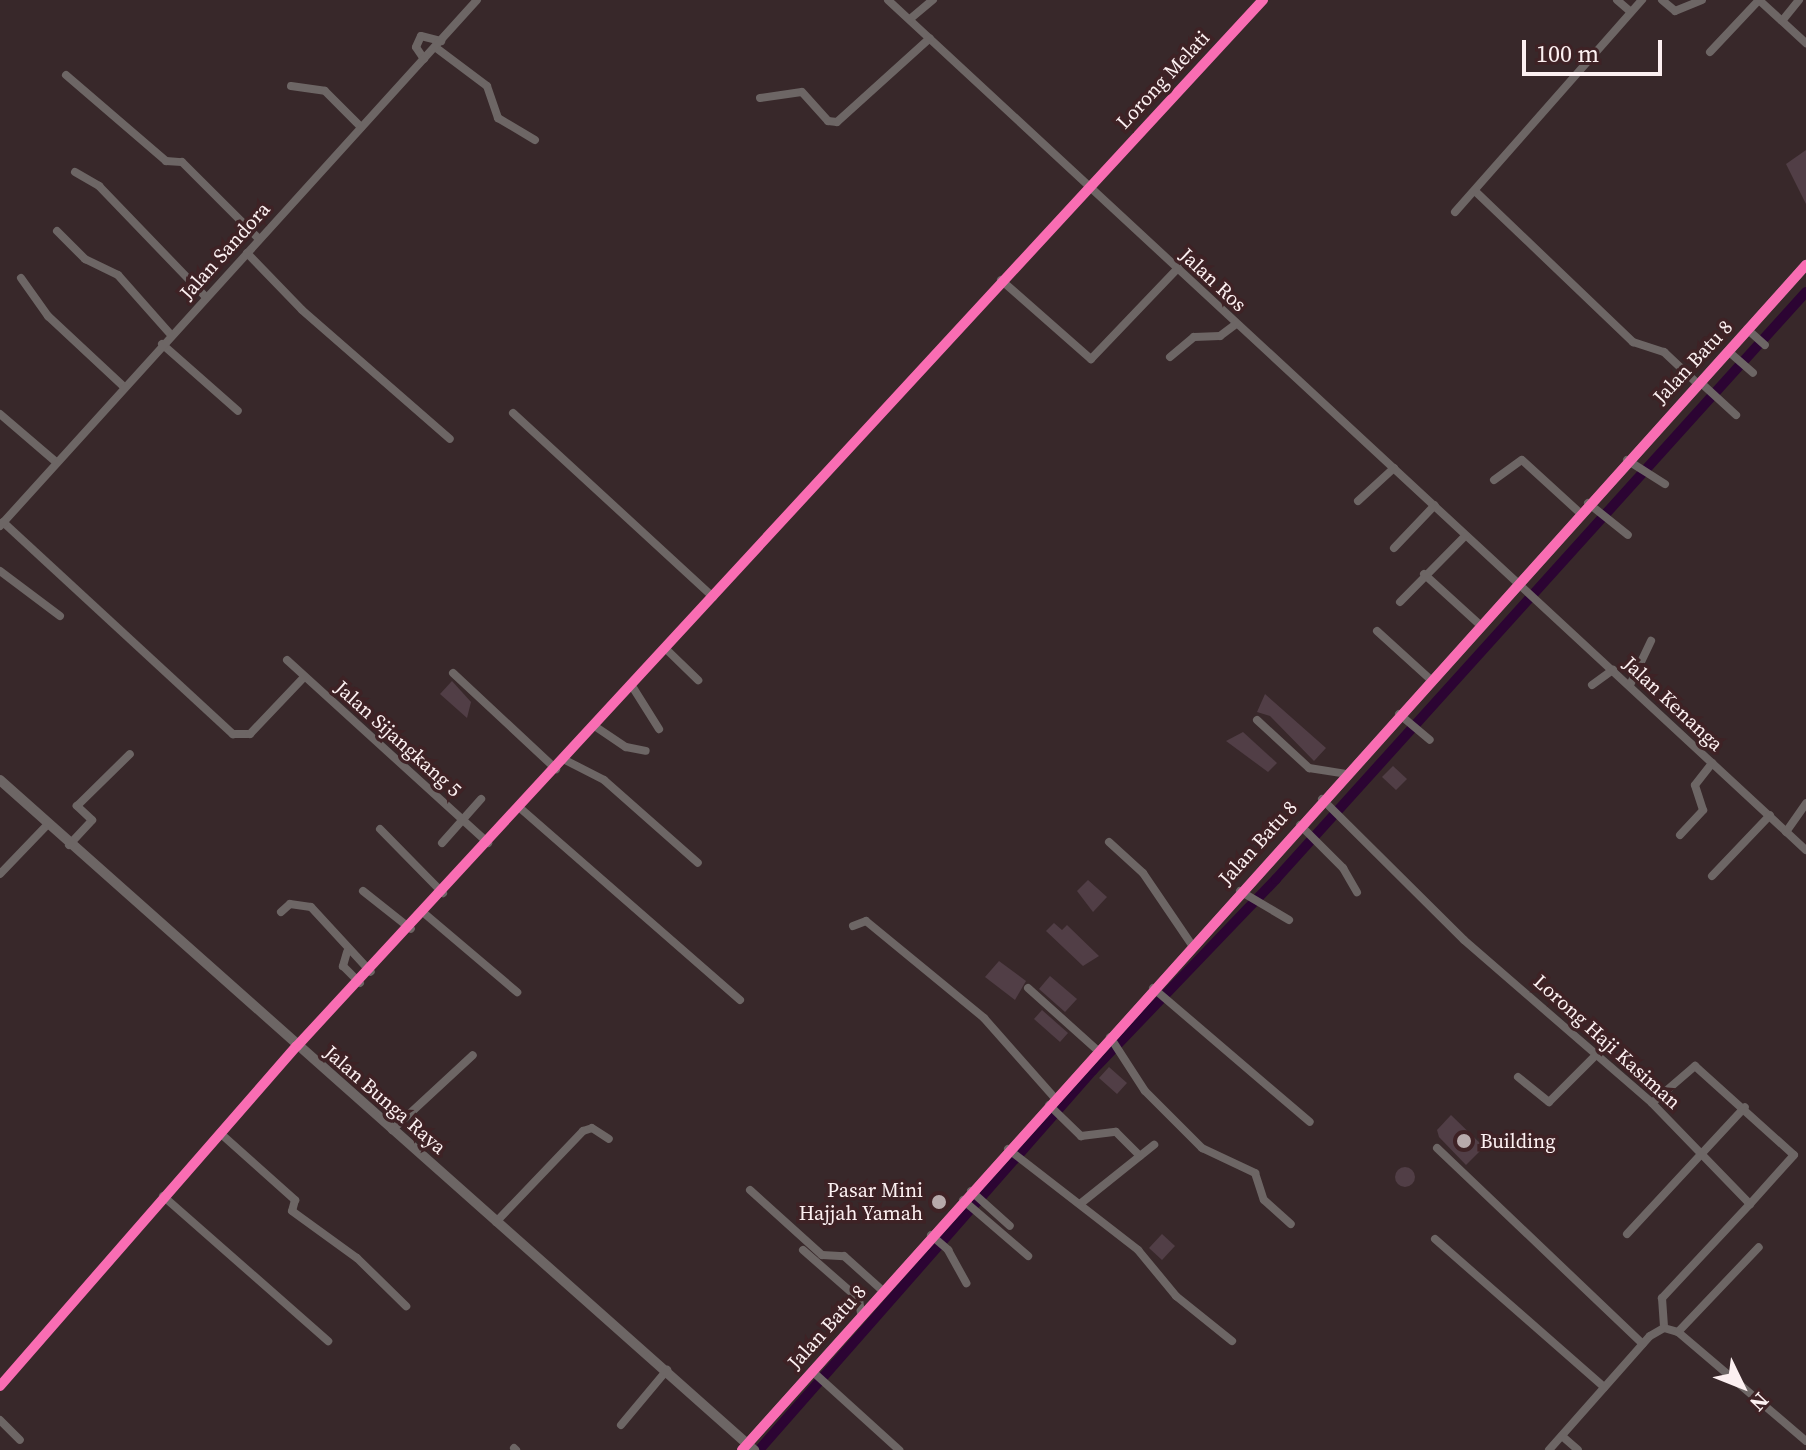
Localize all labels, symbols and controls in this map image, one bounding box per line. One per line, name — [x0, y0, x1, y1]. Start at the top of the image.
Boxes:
scale bar — [1526, 24, 1666, 74]
street label: Lorong Melati — [1111, 26, 1215, 134]
text: 100 m — [1536, 37, 1599, 70]
street label: Jalan Sandora — [175, 197, 275, 305]
street label: Jalan Ros — [1175, 243, 1251, 317]
street label: Jalan Batu 8 — [1648, 315, 1738, 409]
street label: Jalan Kenanga — [1618, 652, 1728, 756]
street label: Jalan Sijangkang 5 — [330, 676, 466, 802]
street label: Jalan Batu 8 — [1214, 796, 1302, 890]
street label: Lorong Haji Kasiman — [1529, 970, 1685, 1114]
street label: Jalan Bunga Raya — [319, 1041, 451, 1159]
place label: Building — [1480, 1129, 1556, 1153]
marker: Building — [1455, 1132, 1473, 1150]
place label: Pasar Mini Hajjah Yamah — [798, 1178, 923, 1225]
marker: Pasar Mini Hajjah Yamah — [930, 1193, 948, 1211]
street label: Jalan Batu 8 — [783, 1280, 871, 1374]
north arrow — [1702, 1346, 1782, 1426]
text: N — [1743, 1386, 1776, 1418]

